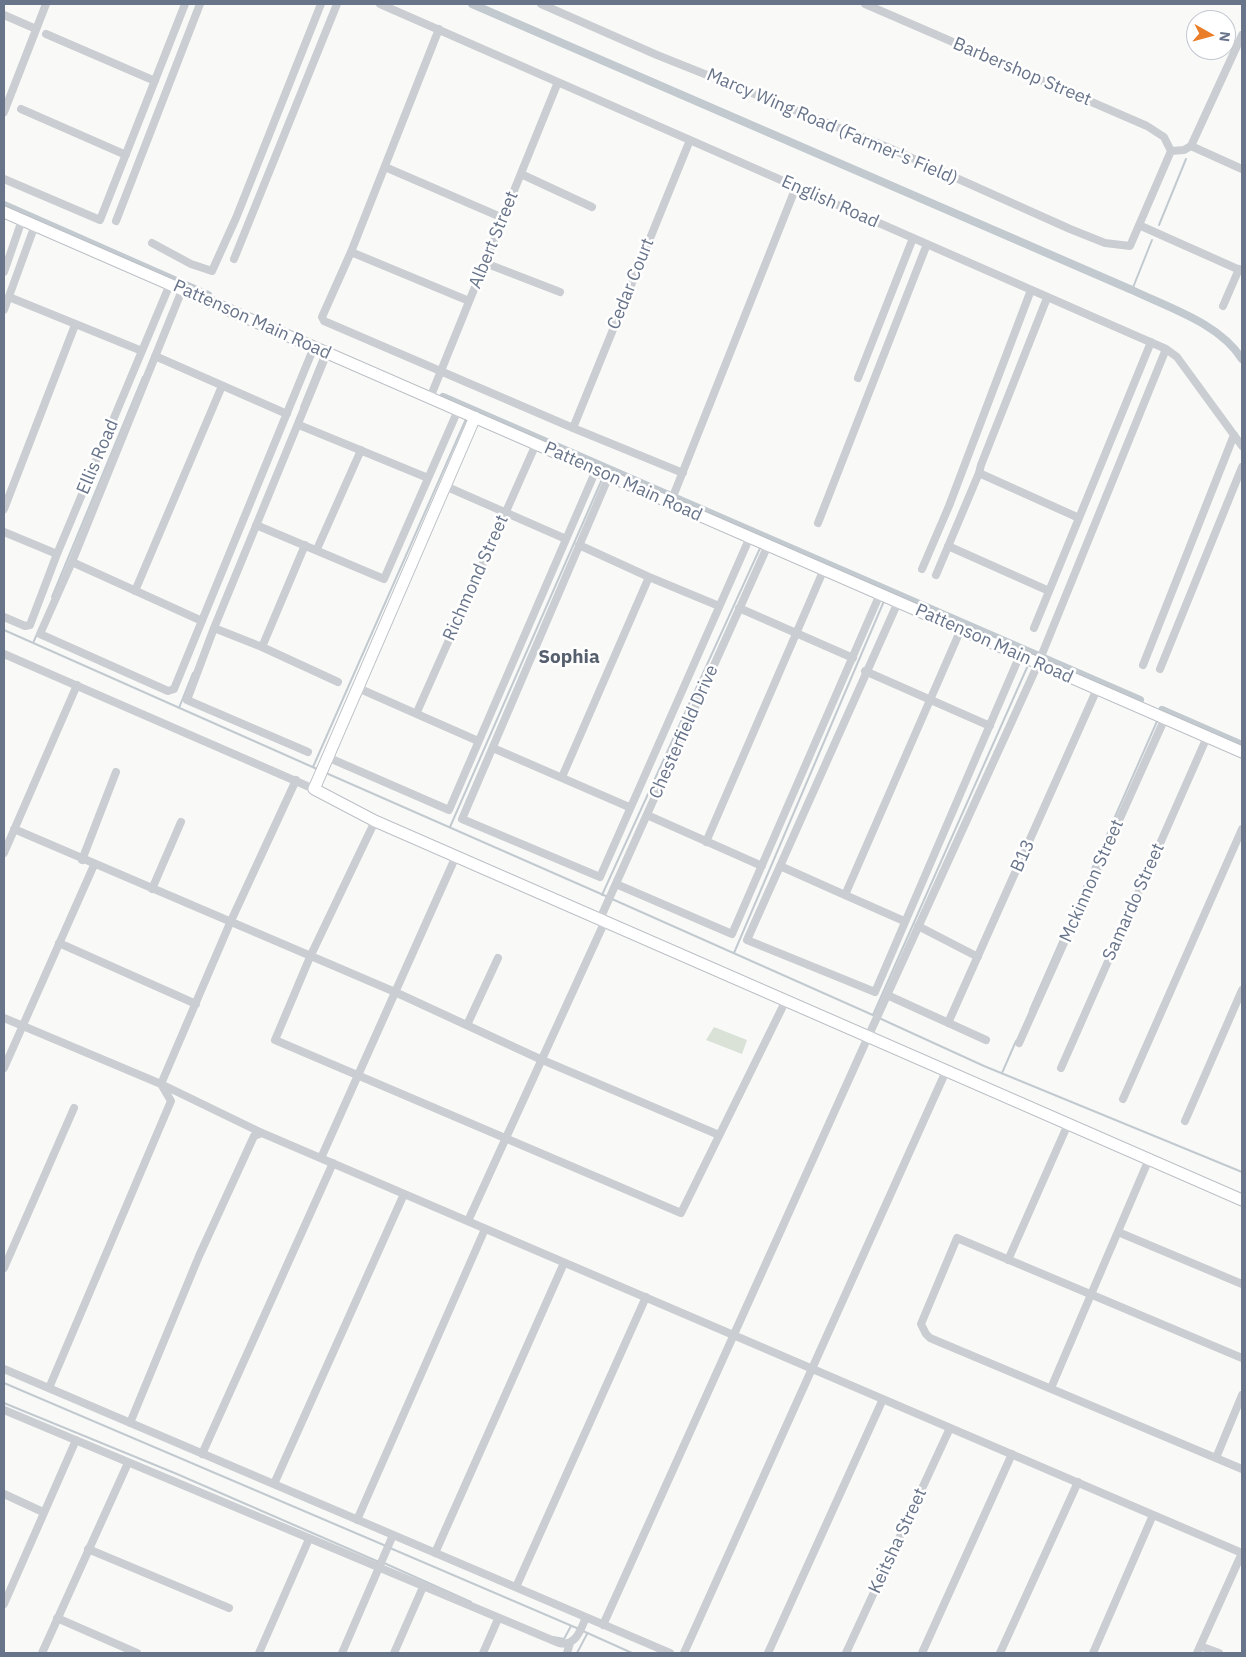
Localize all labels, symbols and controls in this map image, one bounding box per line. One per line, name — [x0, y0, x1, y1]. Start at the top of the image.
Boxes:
north arrow — [1186, 10, 1236, 60]
text: N — [1215, 31, 1234, 43]
street label: Barbershop Street — [950, 33, 1094, 111]
street label: Marcy Wing Road (Farmer's Field) — [703, 64, 961, 190]
street label: English Road — [778, 171, 882, 233]
street label: Albert Street — [465, 188, 523, 292]
street label: Cedar Court — [603, 235, 659, 333]
street label: Pattenson Main Road — [170, 275, 334, 365]
street label: Ellis Road — [73, 416, 123, 498]
street label: Pattenson Main Road — [541, 437, 705, 527]
street label: Richmond Street — [439, 512, 513, 644]
street label: Pattenson Main Road — [912, 599, 1076, 689]
district label: Sophia — [538, 647, 600, 669]
street label: Chesterfield Drive — [645, 662, 723, 802]
street label: Mckinnon Street — [1055, 816, 1129, 946]
street label: B13 — [1006, 836, 1040, 876]
street label: Samardo Street — [1099, 840, 1169, 964]
street label: Keitsha Street — [864, 1485, 932, 1597]

